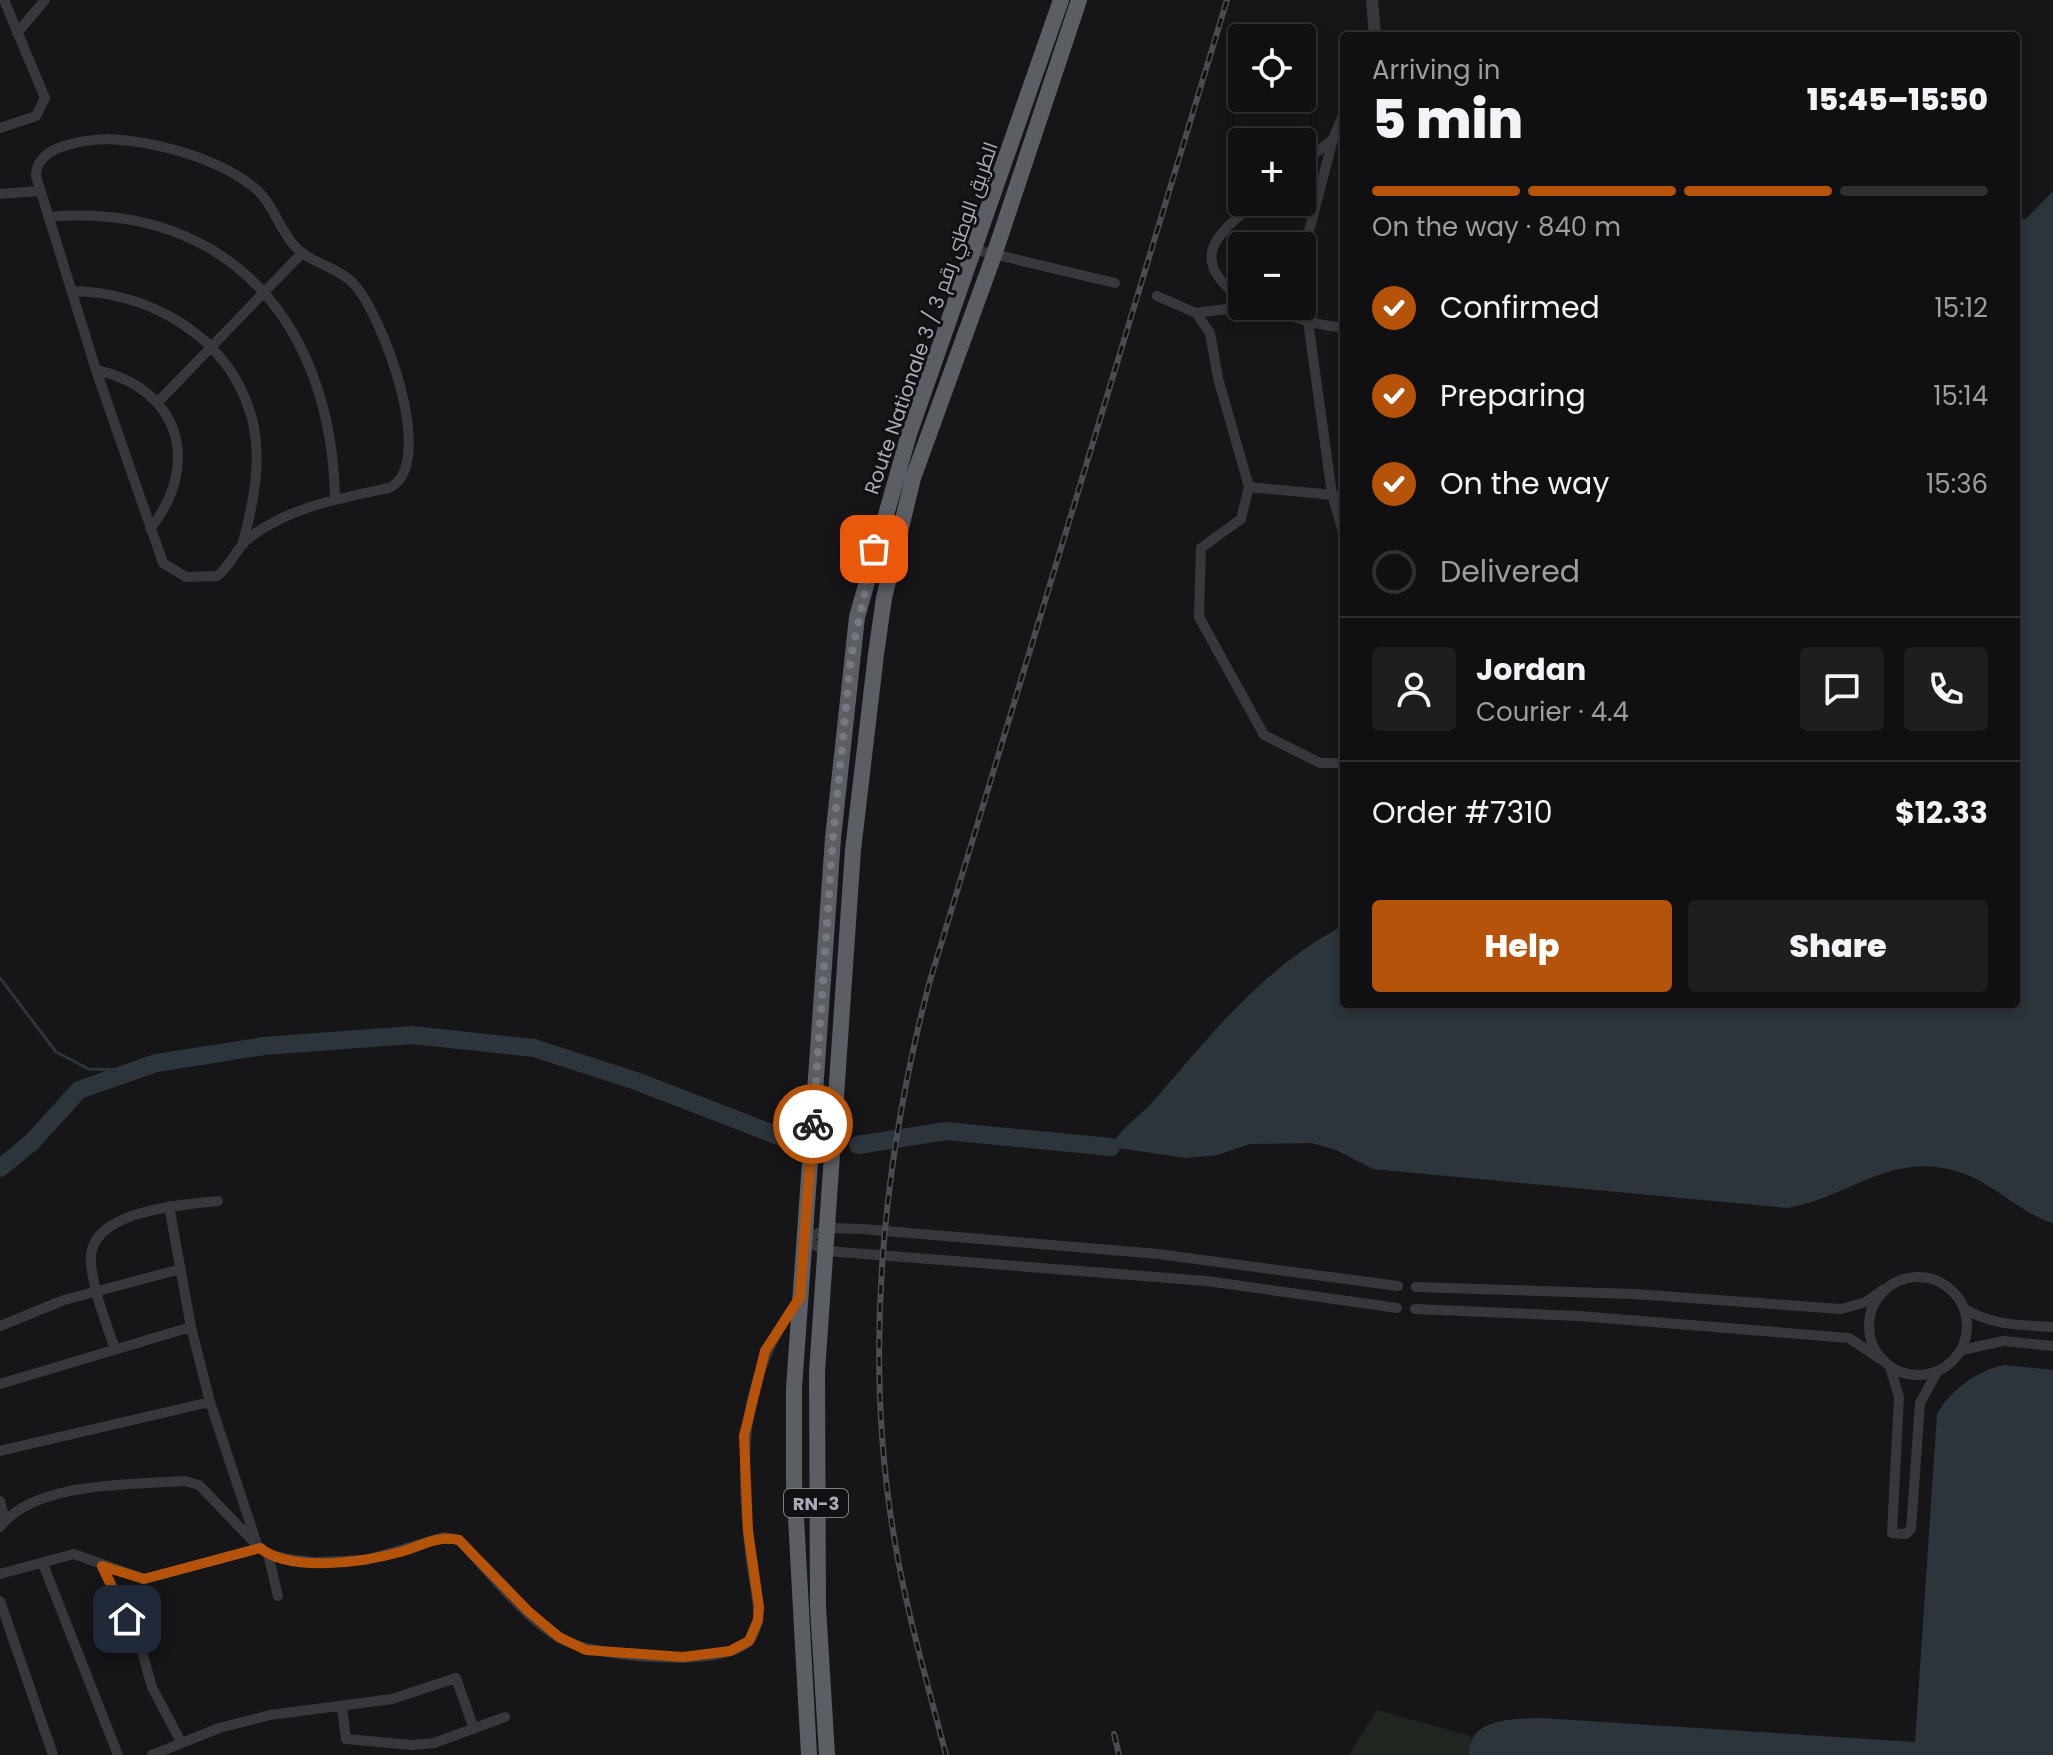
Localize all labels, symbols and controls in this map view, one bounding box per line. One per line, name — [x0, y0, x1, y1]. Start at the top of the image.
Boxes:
map controls — [1228, 24, 1316, 320]
button: locate — [1228, 24, 1316, 112]
text: Arriving in — [1372, 52, 1501, 88]
text: 15:45–15:50 — [1807, 78, 1988, 121]
text: 5 min — [1372, 83, 1523, 156]
button: + — [1228, 128, 1316, 216]
street label: Route Nationale 3 / الطريق الوطني رقم 3 — [857, 138, 1007, 499]
text: On the way · 840 m — [1372, 209, 1621, 245]
button: − — [1228, 232, 1316, 320]
icon: check — [1372, 286, 1416, 330]
text: Confirmed — [1440, 286, 1600, 329]
text: 15:12 — [1935, 290, 1988, 326]
icon: check — [1372, 374, 1416, 418]
text: Preparing — [1440, 374, 1586, 417]
text: 15:14 — [1933, 378, 1988, 414]
icon: check — [1372, 462, 1416, 506]
text: On the way — [1440, 462, 1609, 505]
text: 15:36 — [1926, 466, 1988, 502]
pin — [840, 515, 908, 583]
icon: bag — [852, 527, 896, 571]
text: Delivered — [1440, 550, 1580, 593]
button: person — [1372, 647, 1456, 731]
button: chat — [1800, 647, 1884, 731]
button: phone — [1904, 647, 1988, 731]
text: Jordan — [1476, 648, 1586, 691]
text: Courier · 4.4 — [1476, 694, 1629, 730]
text: Order #7310 — [1372, 791, 1553, 834]
text: $12.33 — [1895, 791, 1988, 834]
button: Help — [1372, 900, 1672, 992]
button: Share — [1688, 900, 1988, 992]
courier — [773, 1084, 853, 1164]
icon: bike — [791, 1102, 835, 1146]
road number: RN-3 — [784, 1489, 848, 1517]
pin — [93, 1585, 161, 1653]
icon: home — [105, 1597, 149, 1641]

